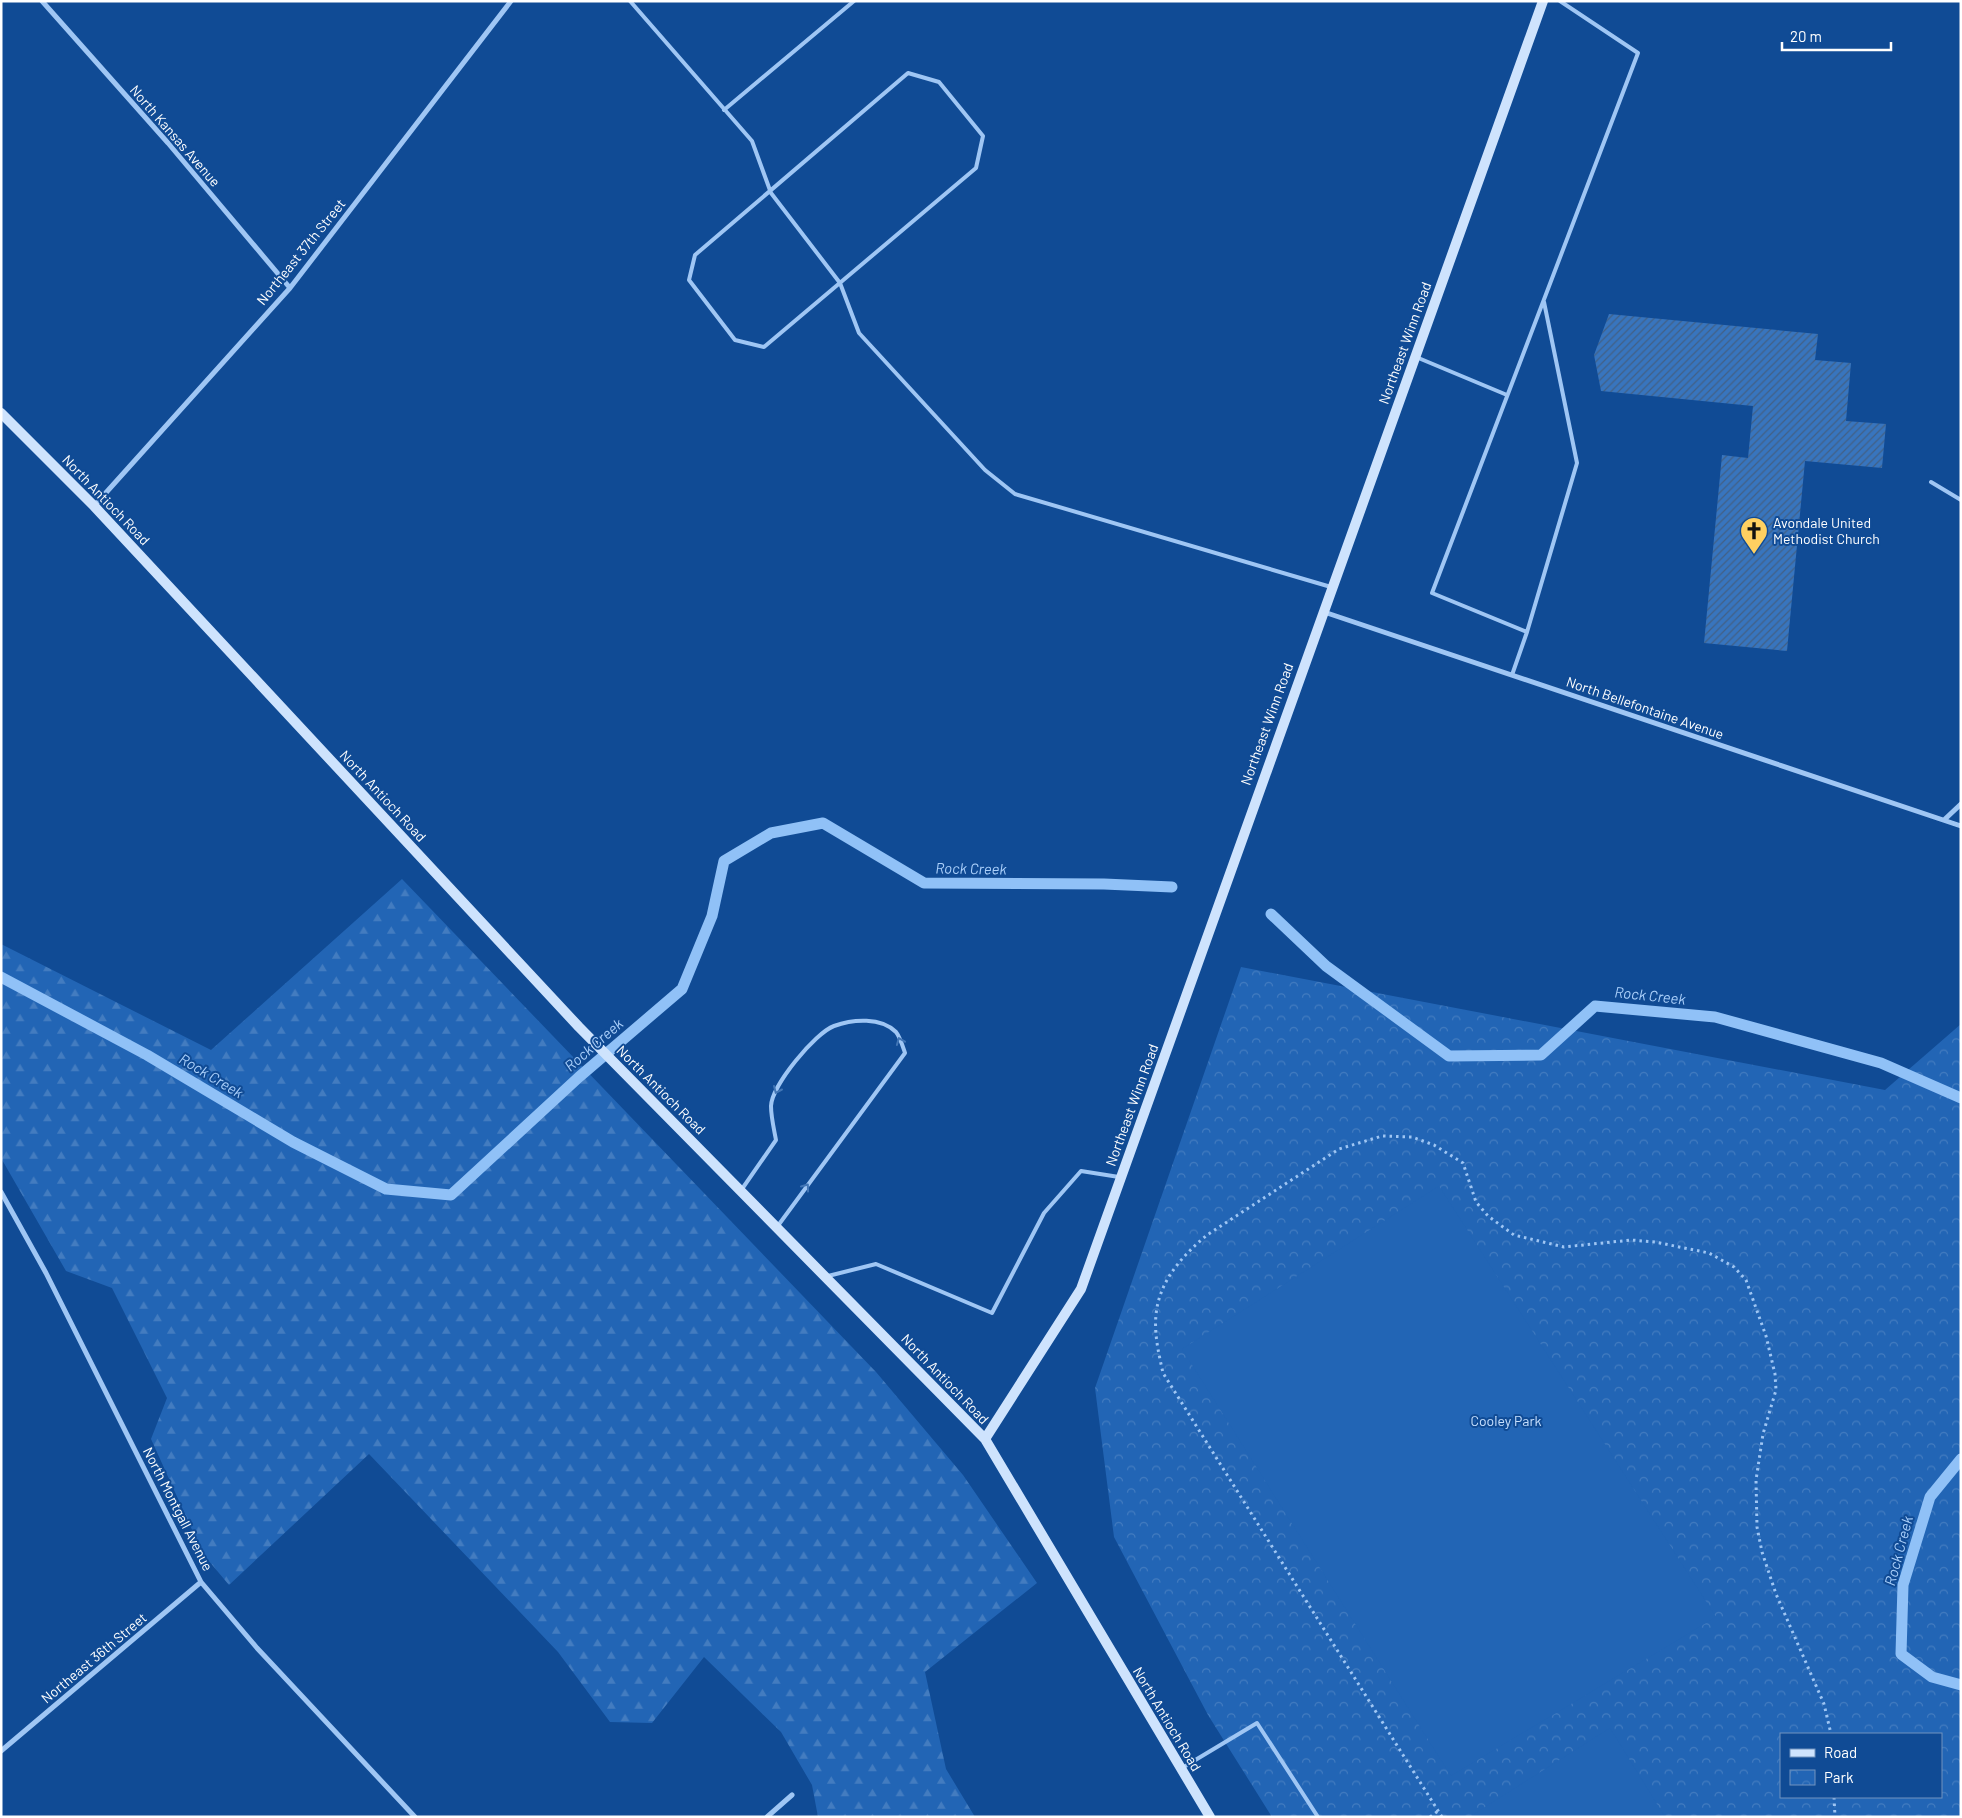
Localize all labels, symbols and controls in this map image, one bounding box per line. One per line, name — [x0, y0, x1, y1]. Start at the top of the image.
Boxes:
scale bar — [1782, 20, 1891, 52]
text: 20 m — [1790, 27, 1822, 45]
street label: North Kansas Avenue — [127, 81, 224, 190]
street label: Northeast 37th Street — [253, 195, 349, 308]
street label: Northeast Winn Road — [1375, 279, 1435, 406]
street label: North Antioch Road — [59, 451, 154, 548]
place label: Avondale United Methodist Church — [1773, 514, 1880, 547]
church icon: Avondale United Methodist Church — [1739, 516, 1769, 555]
street label: Northeast Winn Road — [1237, 660, 1297, 787]
street label: North Bellefontaine Avenue — [1564, 673, 1726, 742]
street label: North Antioch Road — [337, 746, 430, 845]
water label: Rock Creek — [935, 858, 1008, 878]
water label: Rock Creek — [1614, 982, 1687, 1008]
water label: Rock Creek — [560, 1014, 627, 1074]
one-way arrow — [896, 1037, 906, 1046]
street label: Northeast Winn Road — [1102, 1041, 1162, 1168]
street label: North Antioch Road — [613, 1042, 709, 1138]
water label: Rock Creek — [176, 1049, 247, 1102]
one-way arrow — [773, 1085, 784, 1094]
one-way arrow — [800, 1183, 809, 1193]
street label: North Antioch Road — [898, 1330, 993, 1427]
park label: Cooley Park — [1470, 1412, 1542, 1429]
street label: North Montgall Avenue — [140, 1444, 217, 1573]
water label: Rock Creek — [1880, 1513, 1916, 1588]
street label: Northeast 36th Street — [38, 1609, 150, 1707]
street label: North Antioch Road — [1130, 1663, 1205, 1774]
legend — [1780, 1733, 1942, 1798]
text: Road — [1824, 1743, 1857, 1761]
text: Park — [1824, 1768, 1854, 1786]

